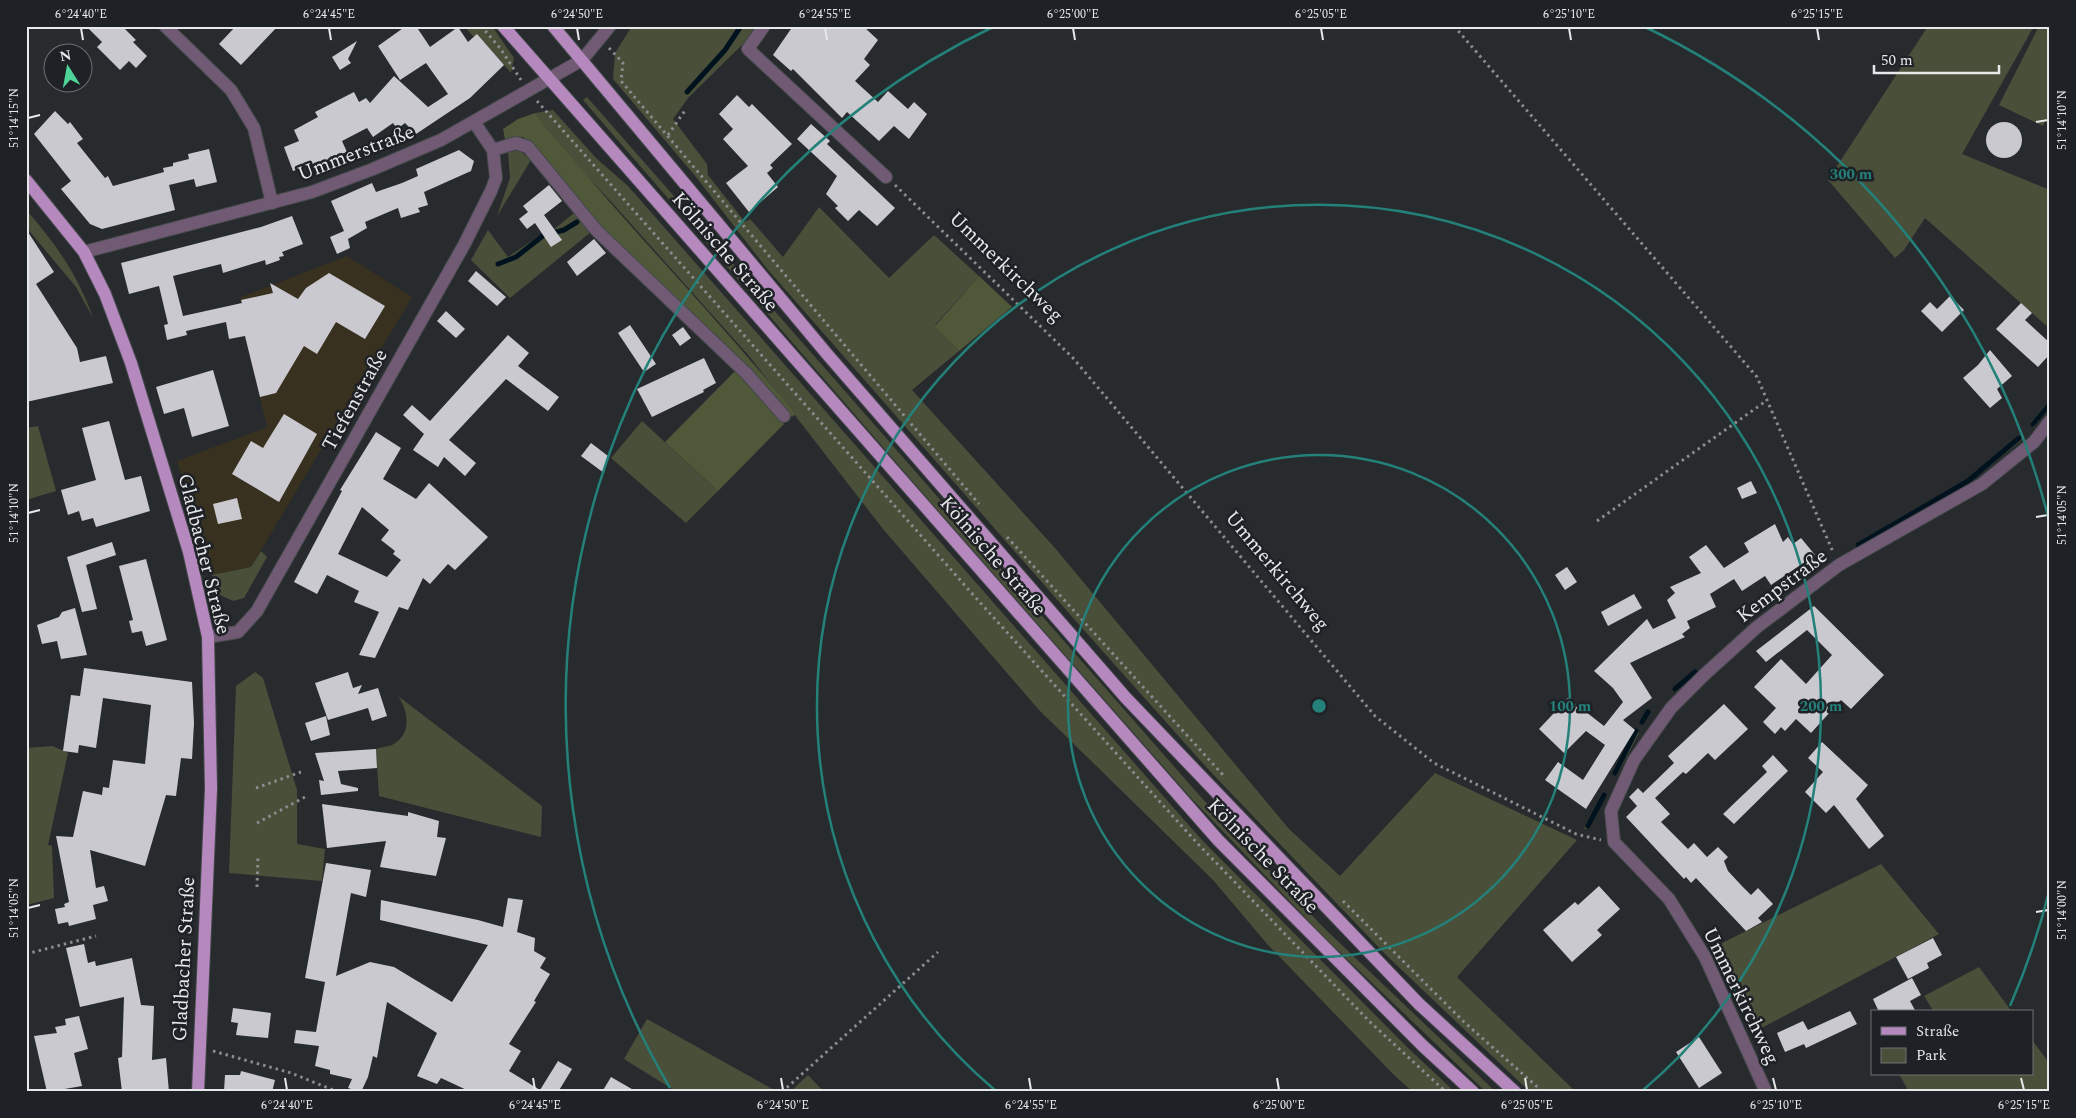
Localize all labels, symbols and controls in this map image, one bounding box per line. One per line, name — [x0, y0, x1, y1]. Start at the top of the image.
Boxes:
text: 6°24'40"E — [55, 5, 107, 24]
text: 6°24'45"E — [303, 5, 355, 24]
text: 6°24'50"E — [551, 5, 603, 24]
text: 6°24'55"E — [799, 5, 851, 24]
text: 6°25'00"E — [1047, 5, 1099, 24]
text: 6°25'05"E — [1295, 5, 1347, 24]
text: 6°25'10"E — [1543, 5, 1595, 24]
text: 6°25'15"E — [1791, 5, 1843, 24]
north arrow — [42, 42, 92, 92]
scale bar — [1874, 42, 1998, 74]
text: N — [58, 44, 73, 67]
text: 50 m — [1881, 49, 1913, 72]
text: 51°14'15"N — [5, 88, 24, 148]
text: 51°14'10"N — [2053, 90, 2072, 150]
street label: Ummerstraße — [293, 117, 419, 189]
text: 300 m — [1830, 163, 1873, 186]
street label: Kölnische Straße — [664, 185, 786, 319]
street label: Ummerkirchweg — [942, 204, 1070, 330]
street label: Tiefenstraße — [314, 343, 396, 457]
street label: Gladbacher Straße — [170, 470, 238, 638]
text: 51°14'10"N — [5, 483, 24, 543]
text: 51°14'05"N — [2053, 485, 2072, 545]
street label: Kölnische Straße — [932, 489, 1054, 623]
street label: Ummerkirchweg — [1217, 504, 1337, 638]
street label: Kempstraße — [1730, 542, 1834, 630]
text: 100 m — [1549, 695, 1592, 718]
text: 200 m — [1800, 695, 1843, 718]
centre of rings — [1310, 697, 1328, 715]
street label: Kölnische Straße — [1200, 791, 1326, 921]
street label: Gladbacher Straße — [165, 876, 203, 1042]
text: 51°14'05"N — [5, 878, 24, 938]
text: 51°14'00"N — [2053, 880, 2072, 940]
street label: Ummerkirchweg — [1695, 922, 1787, 1070]
legend — [1871, 1010, 2034, 1076]
text: Straße — [1916, 1020, 1959, 1043]
text: Park — [1916, 1044, 1947, 1067]
text: 6°24'40"E — [261, 1096, 313, 1115]
text: 6°24'45"E — [509, 1096, 561, 1115]
text: 6°24'50"E — [757, 1096, 809, 1115]
text: 6°24'55"E — [1005, 1096, 1057, 1115]
text: 6°25'00"E — [1253, 1096, 1305, 1115]
text: 6°25'05"E — [1501, 1096, 1553, 1115]
text: 6°25'10"E — [1750, 1096, 1802, 1115]
text: 6°25'15"E — [1998, 1096, 2050, 1115]

